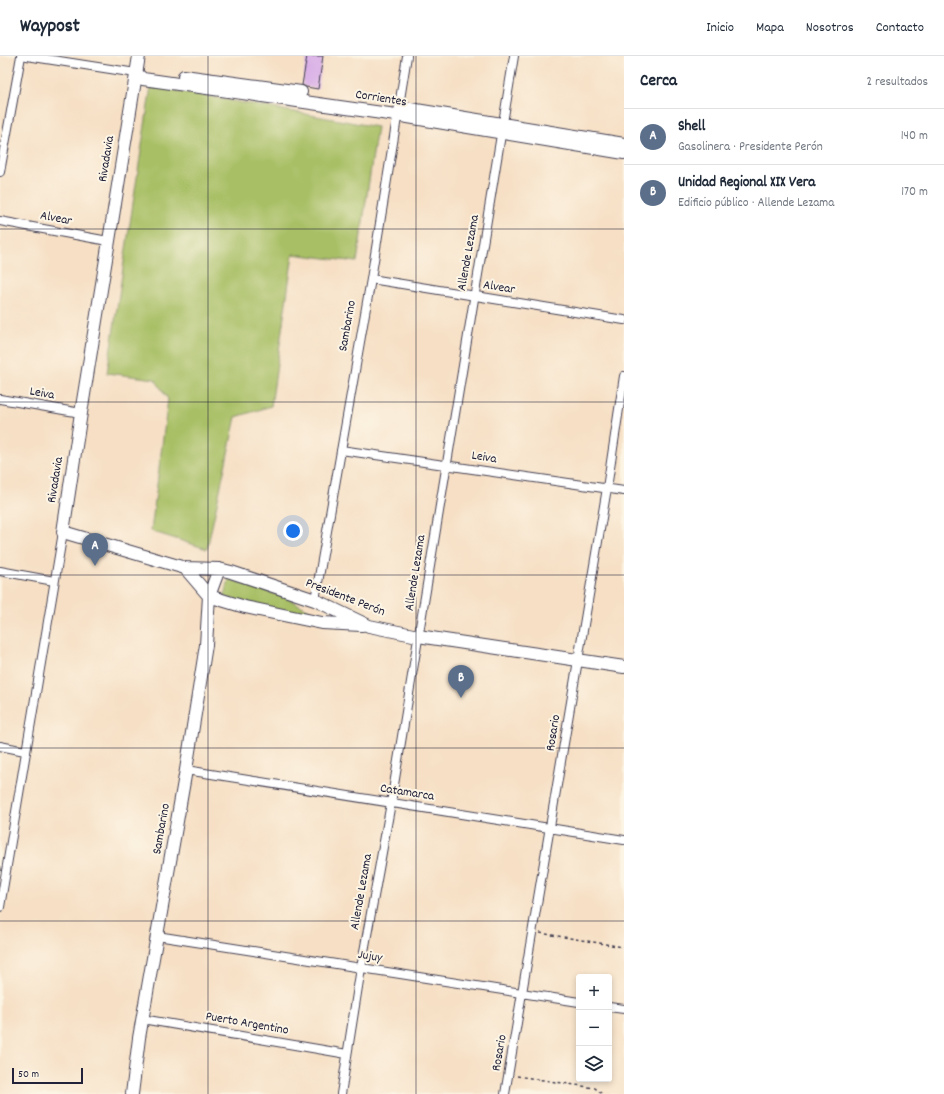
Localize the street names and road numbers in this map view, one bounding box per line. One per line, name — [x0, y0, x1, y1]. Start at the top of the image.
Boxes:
street label: Corrientes — [354, 86, 408, 112]
street label: Rivadavia — [94, 134, 120, 183]
street label: Alvear — [38, 207, 74, 231]
street label: Allende Lezama — [453, 213, 485, 293]
street label: Alvear — [482, 276, 517, 300]
street label: Sambarino — [334, 299, 362, 353]
street label: Leiva — [28, 382, 57, 406]
street label: Leiva — [470, 447, 499, 469]
street label: Rivadavia — [43, 455, 69, 504]
street label: Allende Lezama — [401, 533, 432, 612]
street label: Presidente Perón — [302, 574, 388, 622]
street label: Rosario — [542, 713, 566, 753]
street label: Catamarca — [379, 779, 436, 807]
street label: Sambarino — [148, 802, 176, 856]
street label: Allende Lezama — [346, 852, 378, 932]
street label: Jujuy — [356, 946, 384, 968]
street label: Puerto Argentino — [204, 1007, 290, 1041]
street label: Rosario — [487, 1033, 513, 1073]

